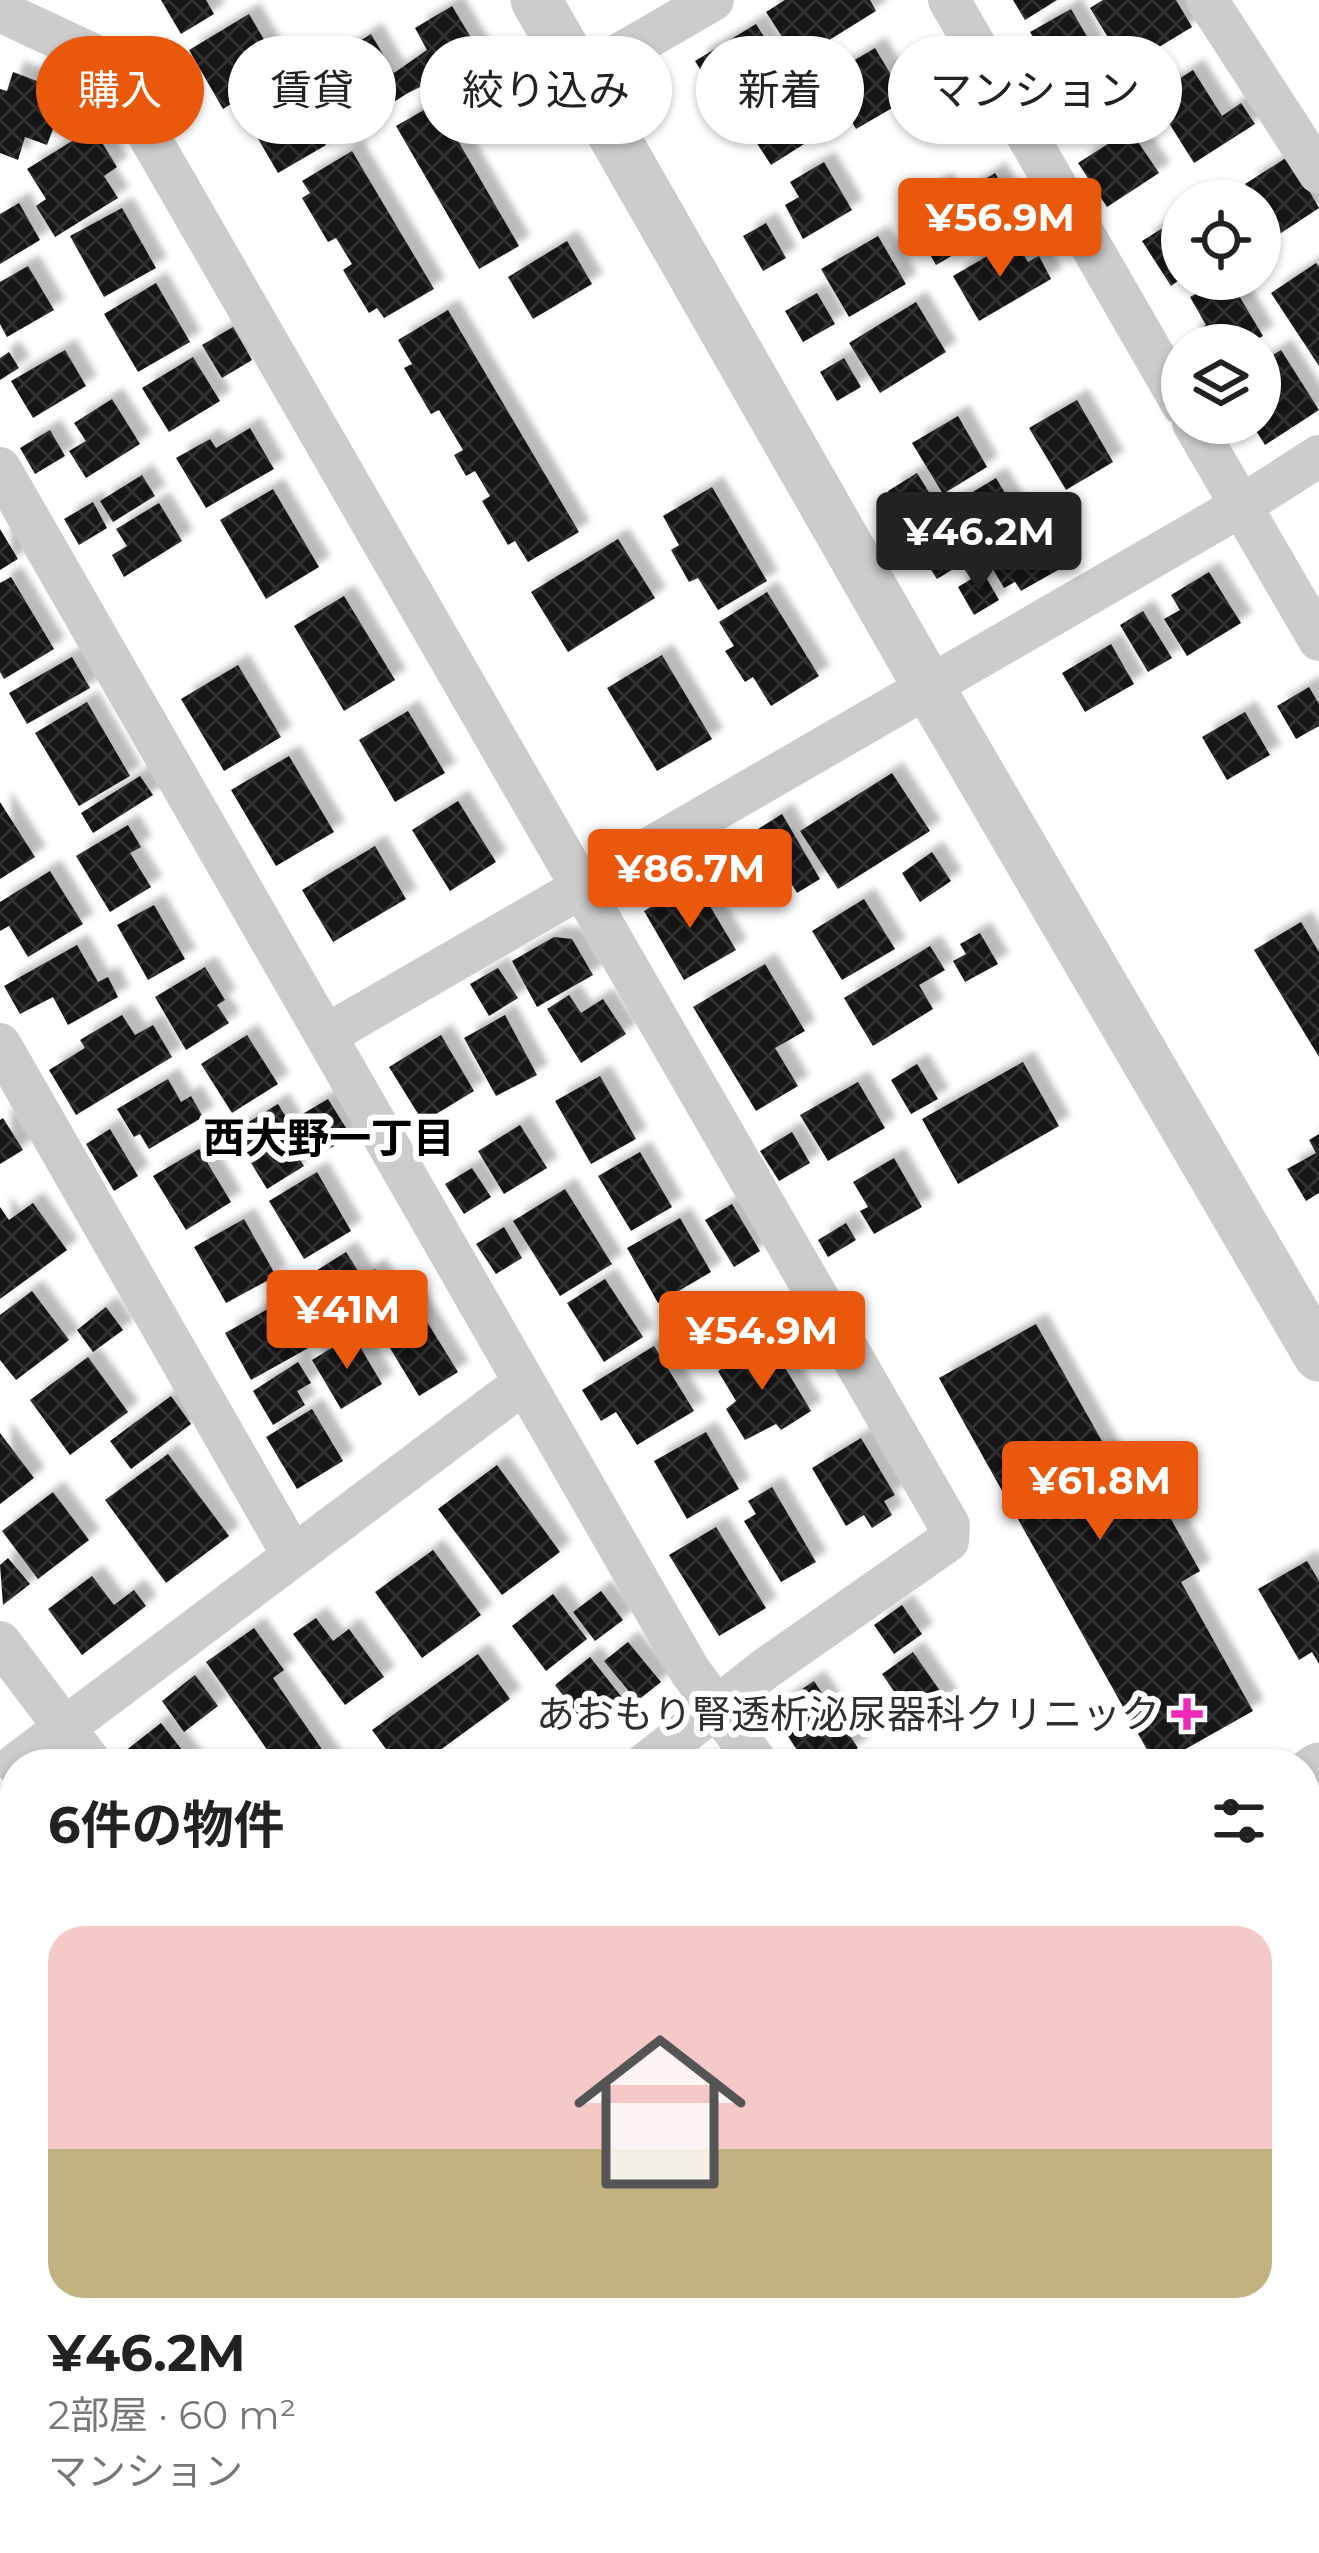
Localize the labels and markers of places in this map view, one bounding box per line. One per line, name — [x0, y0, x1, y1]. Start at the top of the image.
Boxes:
pin: ¥56.9M — [902, 178, 1098, 280]
pin: ¥46.2M — [881, 492, 1077, 594]
pin: ¥86.7M — [592, 829, 788, 931]
pin: ¥41M — [276, 1270, 418, 1372]
pin: ¥54.9M — [664, 1291, 860, 1393]
pin: ¥61.8M — [1002, 1441, 1198, 1543]
place label: あおもり腎透析泌尿器科クリニック — [536, 1690, 1160, 1738]
marker: あおもり腎透析泌尿器科クリニック — [1171, 1698, 1203, 1730]

